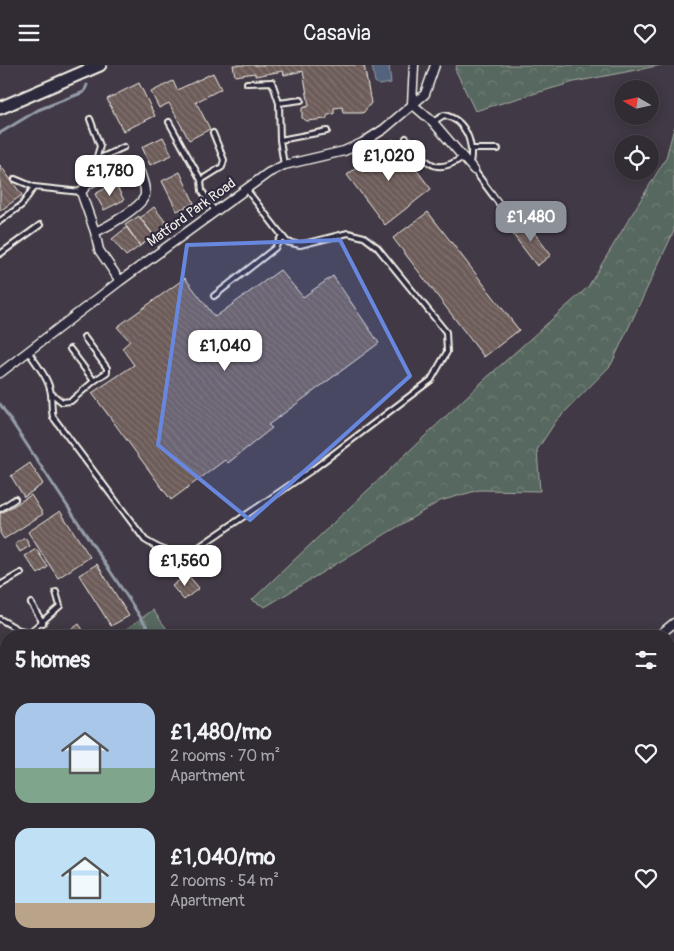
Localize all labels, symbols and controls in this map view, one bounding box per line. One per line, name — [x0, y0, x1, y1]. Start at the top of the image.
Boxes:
icon: menu — [15, 19, 43, 47]
text: Casavia — [303, 19, 371, 47]
icon: heart — [631, 19, 659, 47]
north arrow — [614, 80, 659, 125]
map controls — [614, 80, 659, 180]
button: locate — [614, 135, 659, 180]
pin: £1,020 — [348, 139, 430, 182]
text: £1,020 — [363, 146, 415, 166]
pin: £1,780 — [69, 155, 151, 197]
text: £1,780 — [86, 161, 134, 181]
street label: Matford Park Road — [144, 174, 239, 250]
pin: £1,480 — [490, 201, 572, 243]
text: £1,480 — [507, 207, 555, 227]
pin: £1,040 — [184, 329, 266, 372]
text: £1,040 — [199, 336, 251, 356]
pin: £1,560 — [144, 545, 226, 587]
text: £1,560 — [160, 551, 210, 571]
icon: filters — [632, 646, 660, 674]
text: 5 homes — [15, 647, 90, 674]
text: £1,480/mo — [170, 719, 272, 746]
icon: home — [55, 723, 115, 783]
icon: heart — [632, 739, 660, 767]
text: 2 rooms · 70 m² — [170, 746, 280, 766]
text: Apartment — [170, 766, 245, 786]
text: £1,040/mo — [170, 844, 275, 871]
icon: home — [55, 848, 115, 908]
icon: heart — [632, 864, 660, 892]
text: 2 rooms · 54 m² — [170, 871, 279, 891]
text: Apartment — [170, 891, 245, 911]

